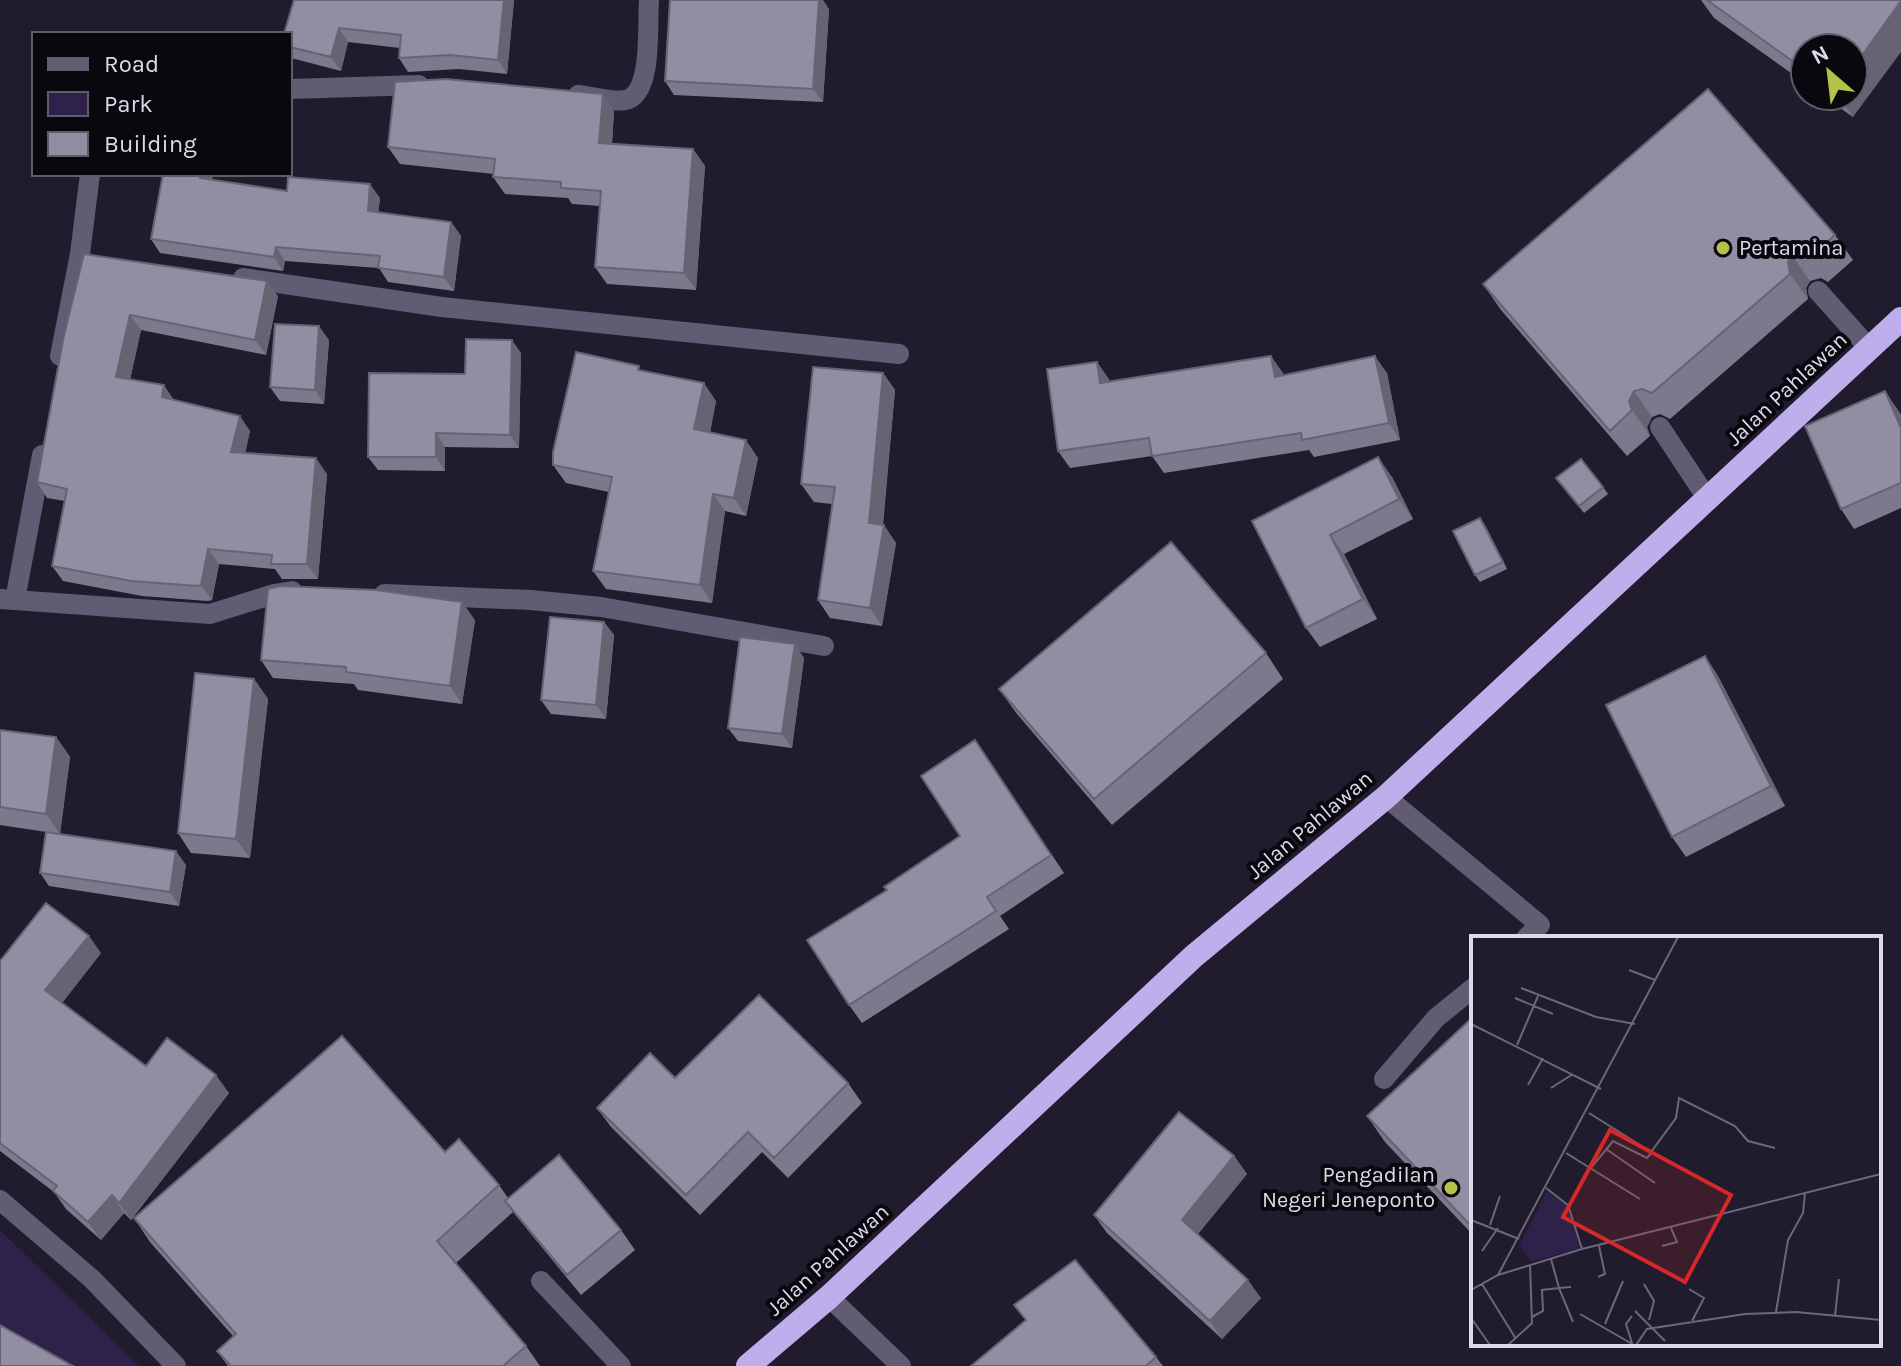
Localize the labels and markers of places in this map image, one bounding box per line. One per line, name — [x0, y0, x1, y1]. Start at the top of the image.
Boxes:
place label: Pertamina — [1739, 235, 1843, 261]
marker: Pertamina — [1714, 239, 1732, 257]
place label: Pengadilan Negeri Jeneponto — [1262, 1162, 1435, 1213]
marker: Pengadilan Negeri Jeneponto — [1442, 1179, 1460, 1197]

